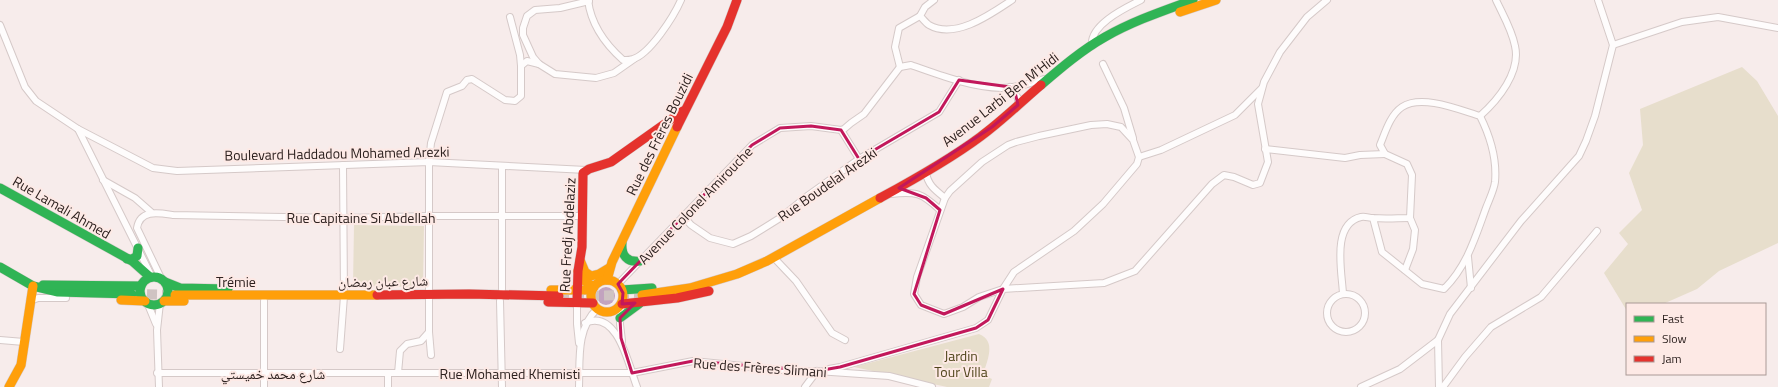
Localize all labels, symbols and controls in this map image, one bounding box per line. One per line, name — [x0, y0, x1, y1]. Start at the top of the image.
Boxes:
street label: Avenue Larbi Ben M'Hidi — [937, 47, 1063, 151]
street label: Rue des Frères Bouzidi — [620, 69, 698, 199]
street label: Boulevard Haddadou Mohamed Arezki — [224, 141, 450, 165]
street label: Avenue Colonel Amirouche — [633, 141, 757, 269]
street label: Rue Boudelal Arezki — [773, 142, 881, 226]
street label: Rue Lamali Ahmed — [9, 170, 115, 244]
street label: Rue Fredj Abdelaziz — [554, 177, 580, 293]
street label: Rue Capitaine Si Abdellah — [287, 207, 435, 228]
street label: شارع عبان رمضان — [338, 270, 428, 292]
street label: Trémie — [216, 271, 256, 292]
legend — [1626, 303, 1766, 375]
text: Fast — [1662, 309, 1685, 328]
text: Slow — [1662, 329, 1687, 348]
park label: Jardin Tour Villa — [934, 345, 988, 382]
text: Jam — [1662, 349, 1682, 368]
street label: Rue des Frères Slimani — [693, 352, 827, 382]
street label: شارع محمد خميستي — [221, 363, 325, 385]
street label: Rue Mohamed Khemisti — [440, 363, 580, 384]

